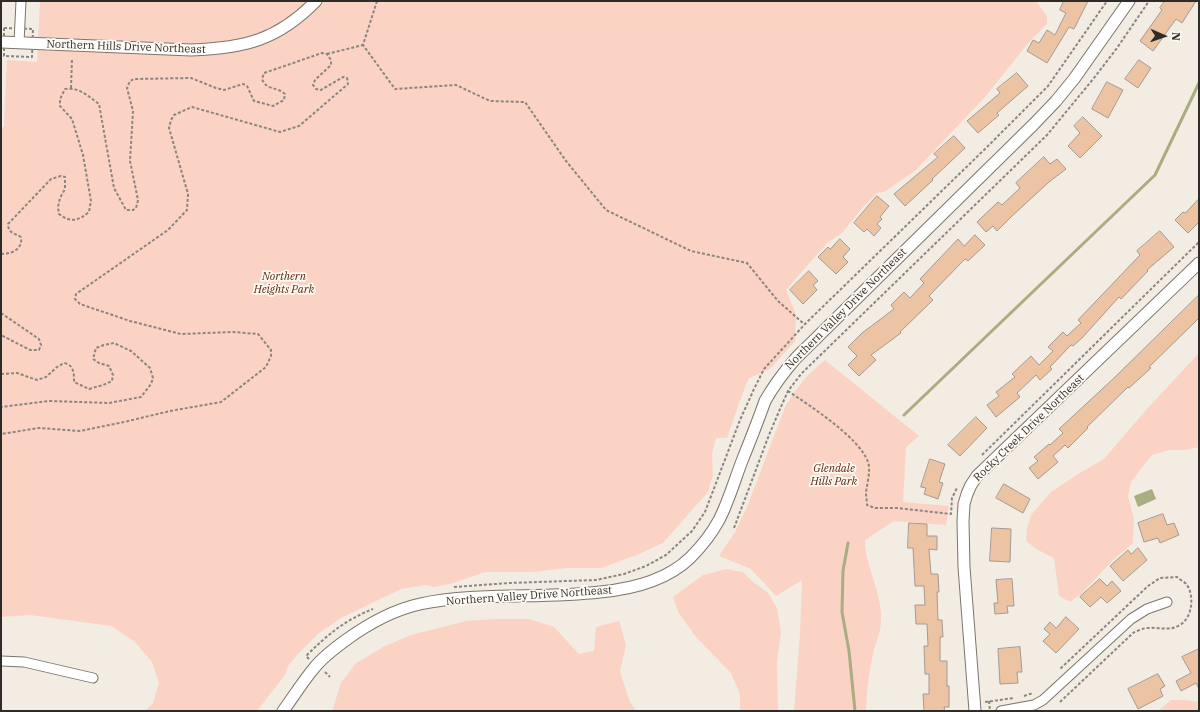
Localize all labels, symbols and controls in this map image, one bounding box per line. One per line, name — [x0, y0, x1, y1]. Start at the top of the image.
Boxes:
north arrow — [1144, 16, 1184, 56]
text: N — [1169, 32, 1183, 41]
street label: Northern Hills Drive Northeast — [46, 38, 206, 56]
street label: Northern Valley Drive Northeast — [783, 246, 909, 372]
park label: Northern Heights Park — [254, 270, 314, 296]
street label: Rocky Creek Drive Northeast — [971, 372, 1087, 484]
park label: Glendale Hills Park — [811, 462, 857, 488]
street label: Northern Valley Drive Northeast — [446, 584, 612, 608]

